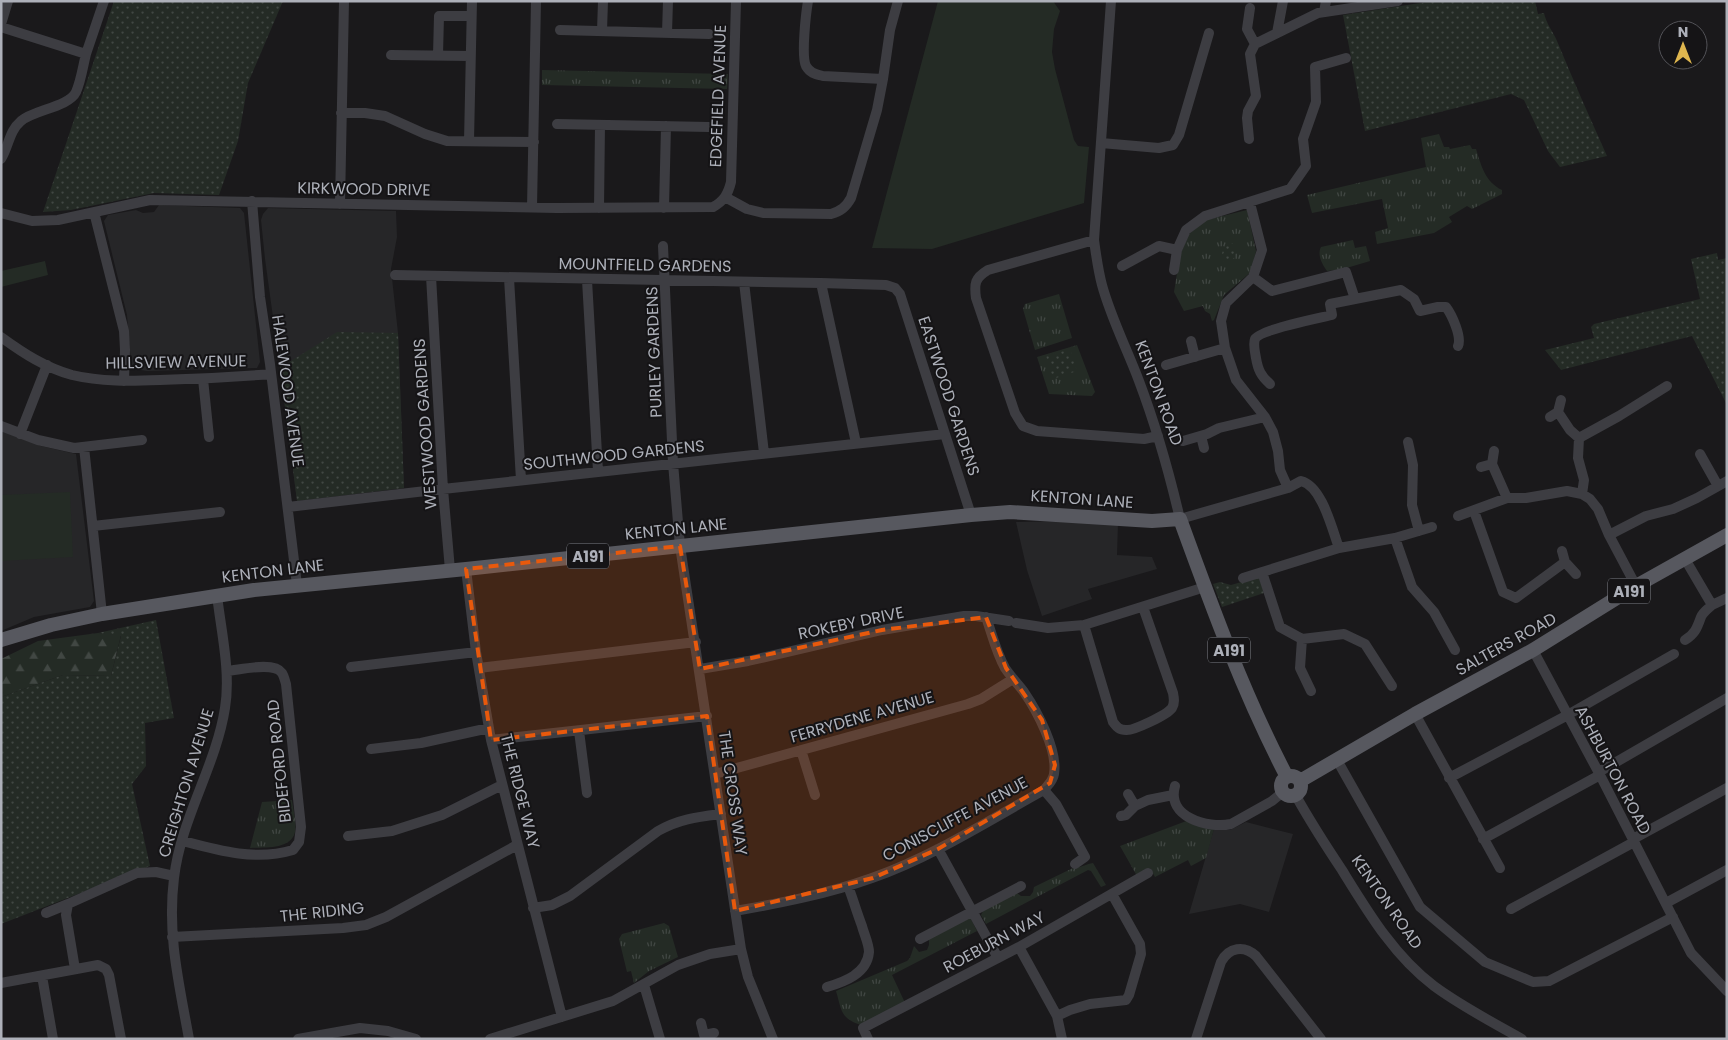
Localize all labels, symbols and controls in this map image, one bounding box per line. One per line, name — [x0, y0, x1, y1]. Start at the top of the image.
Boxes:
north arrow — [1658, 20, 1708, 70]
text: N — [1678, 22, 1688, 42]
street label: EDGEFIELD AVENUE — [704, 24, 732, 168]
street label: KIRKWOOD DRIVE — [297, 176, 431, 202]
street label: MOUNTFIELD GARDENS — [558, 252, 732, 278]
street label: PURLEY GARDENS — [640, 286, 668, 418]
street label: HALEWOOD AVENUE — [266, 313, 310, 469]
street label: EASTWOOD GARDENS — [912, 313, 986, 479]
street label: KENTON ROAD — [1129, 337, 1189, 449]
street label: WESTWOOD GARDENS — [408, 338, 442, 510]
street label: HILLSVIEW AVENUE — [105, 349, 247, 375]
street label: SOUTHWOOD GARDENS — [522, 434, 706, 476]
street label: KENTON LANE — [1030, 484, 1134, 514]
street label: KENTON LANE — [624, 512, 728, 546]
road number: A191 — [567, 544, 609, 568]
street label: KENTON LANE — [221, 553, 325, 589]
road number: A191 — [1608, 578, 1650, 604]
street label: ROKEBY DRIVE — [796, 601, 906, 645]
street label: SALTERS ROAD — [1452, 607, 1560, 681]
road number: A191 — [1208, 638, 1250, 662]
street label: FERRYDENE AVENUE — [788, 685, 936, 749]
street label: BIDEFORD ROAD — [261, 698, 297, 824]
street label: ASHBURTON ROAD — [1569, 702, 1657, 838]
street label: CREIGHTON AVENUE — [152, 706, 220, 860]
street label: THE CROSS WAY — [713, 729, 753, 857]
street label: THE RIDGE WAY — [495, 731, 546, 852]
street label: CONISCLIFFE AVENUE — [878, 771, 1032, 867]
street label: KENTON ROAD — [1346, 850, 1428, 954]
street label: THE RIDING — [279, 896, 365, 928]
street label: ROEBURN WAY — [939, 905, 1049, 978]

